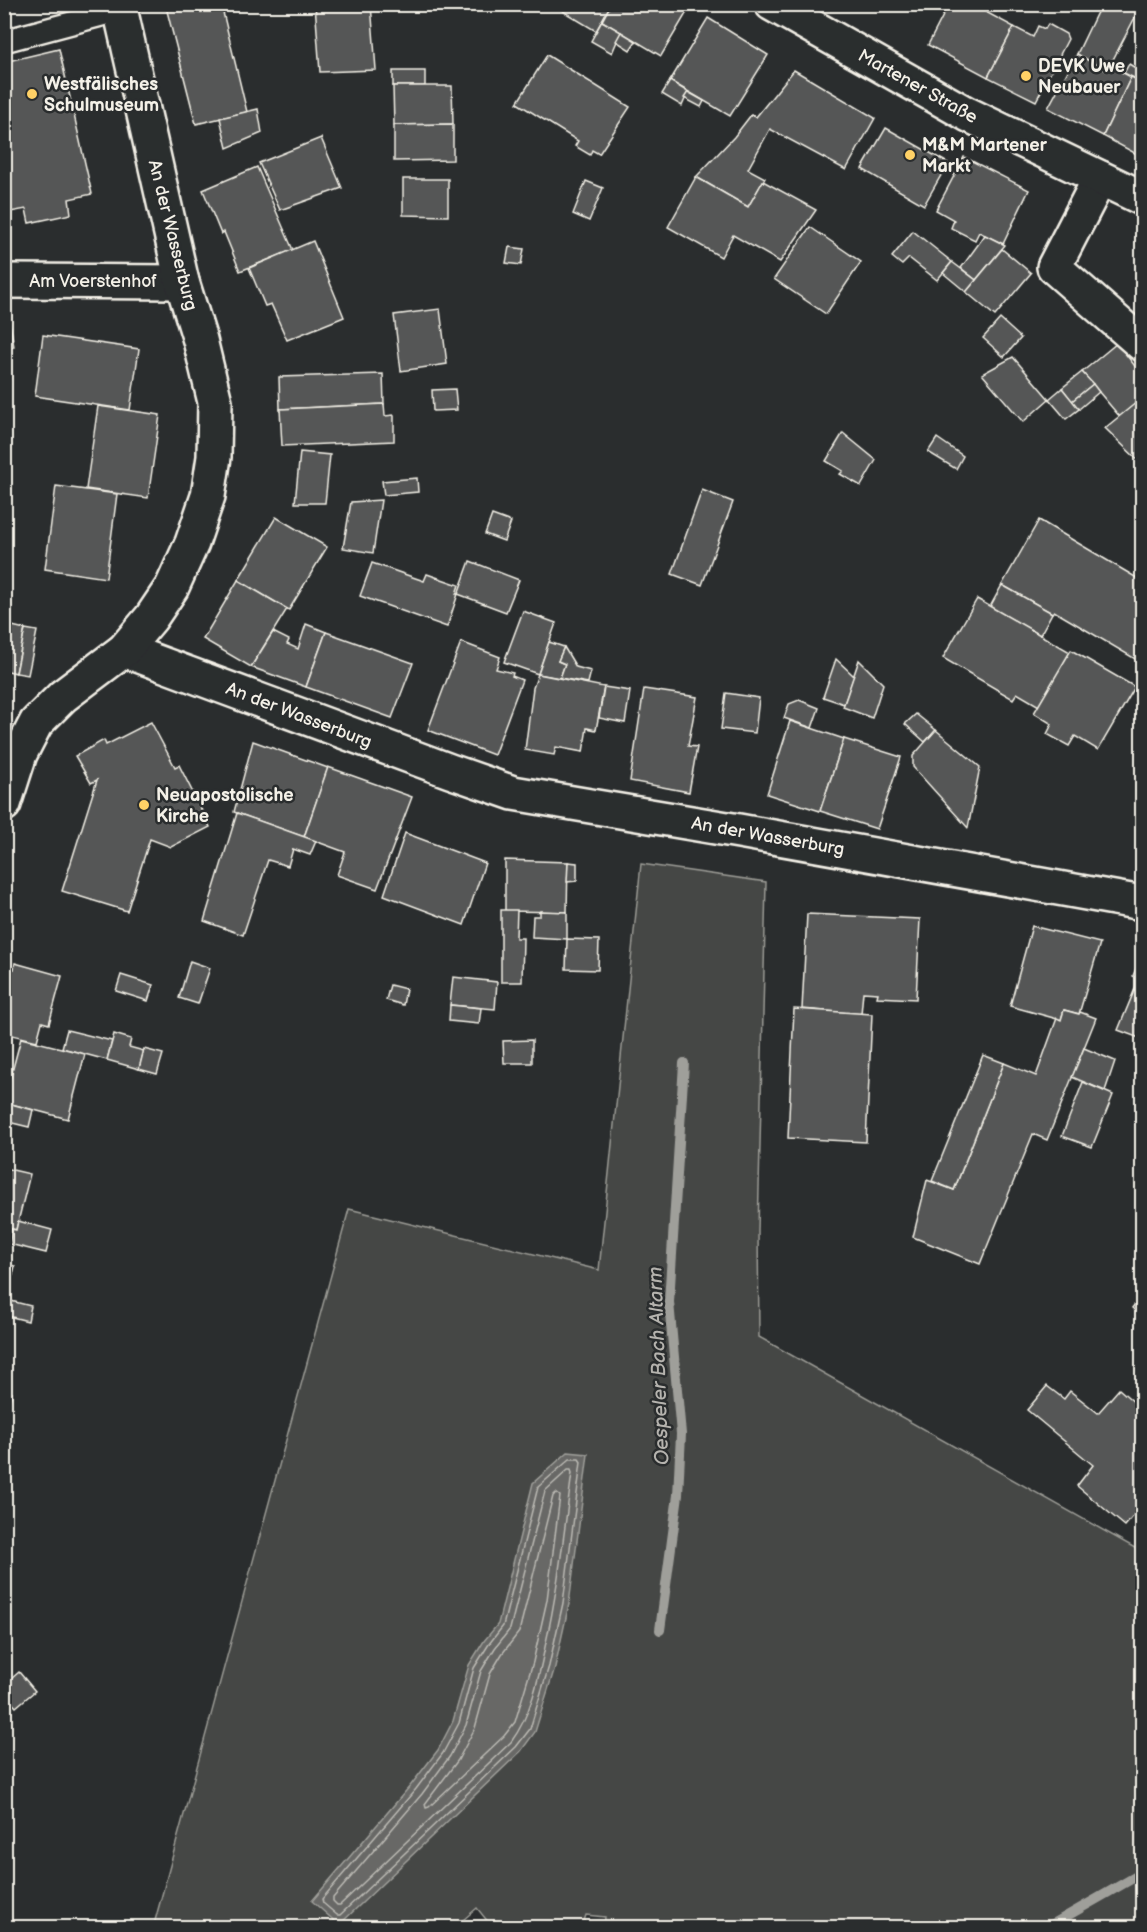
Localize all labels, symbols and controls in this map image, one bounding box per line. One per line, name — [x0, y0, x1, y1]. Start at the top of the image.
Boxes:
street label: Martener Straße — [854, 45, 981, 128]
place label: DEVK Uwe Neubauer — [1038, 56, 1125, 98]
marker: DEVK Uwe Neubauer — [1019, 69, 1033, 83]
place label: Westfälisches Schulmuseum — [44, 74, 159, 116]
marker: Westfälisches Schulmuseum — [25, 87, 39, 101]
place label: M&M Martener Markt — [922, 135, 1048, 177]
marker: M&M Martener Markt — [903, 148, 917, 162]
street label: An der Wasserburg — [144, 158, 201, 313]
street label: Am Voerstenhof — [29, 271, 157, 292]
street label: An der Wasserburg — [223, 678, 375, 753]
place label: Neuapostolische Kirche — [156, 785, 294, 827]
marker: Neuapostolische Kirche — [137, 798, 151, 812]
street label: An der Wasserburg — [690, 813, 846, 860]
water label: Oespeler Bach Altarm — [644, 1266, 674, 1466]

